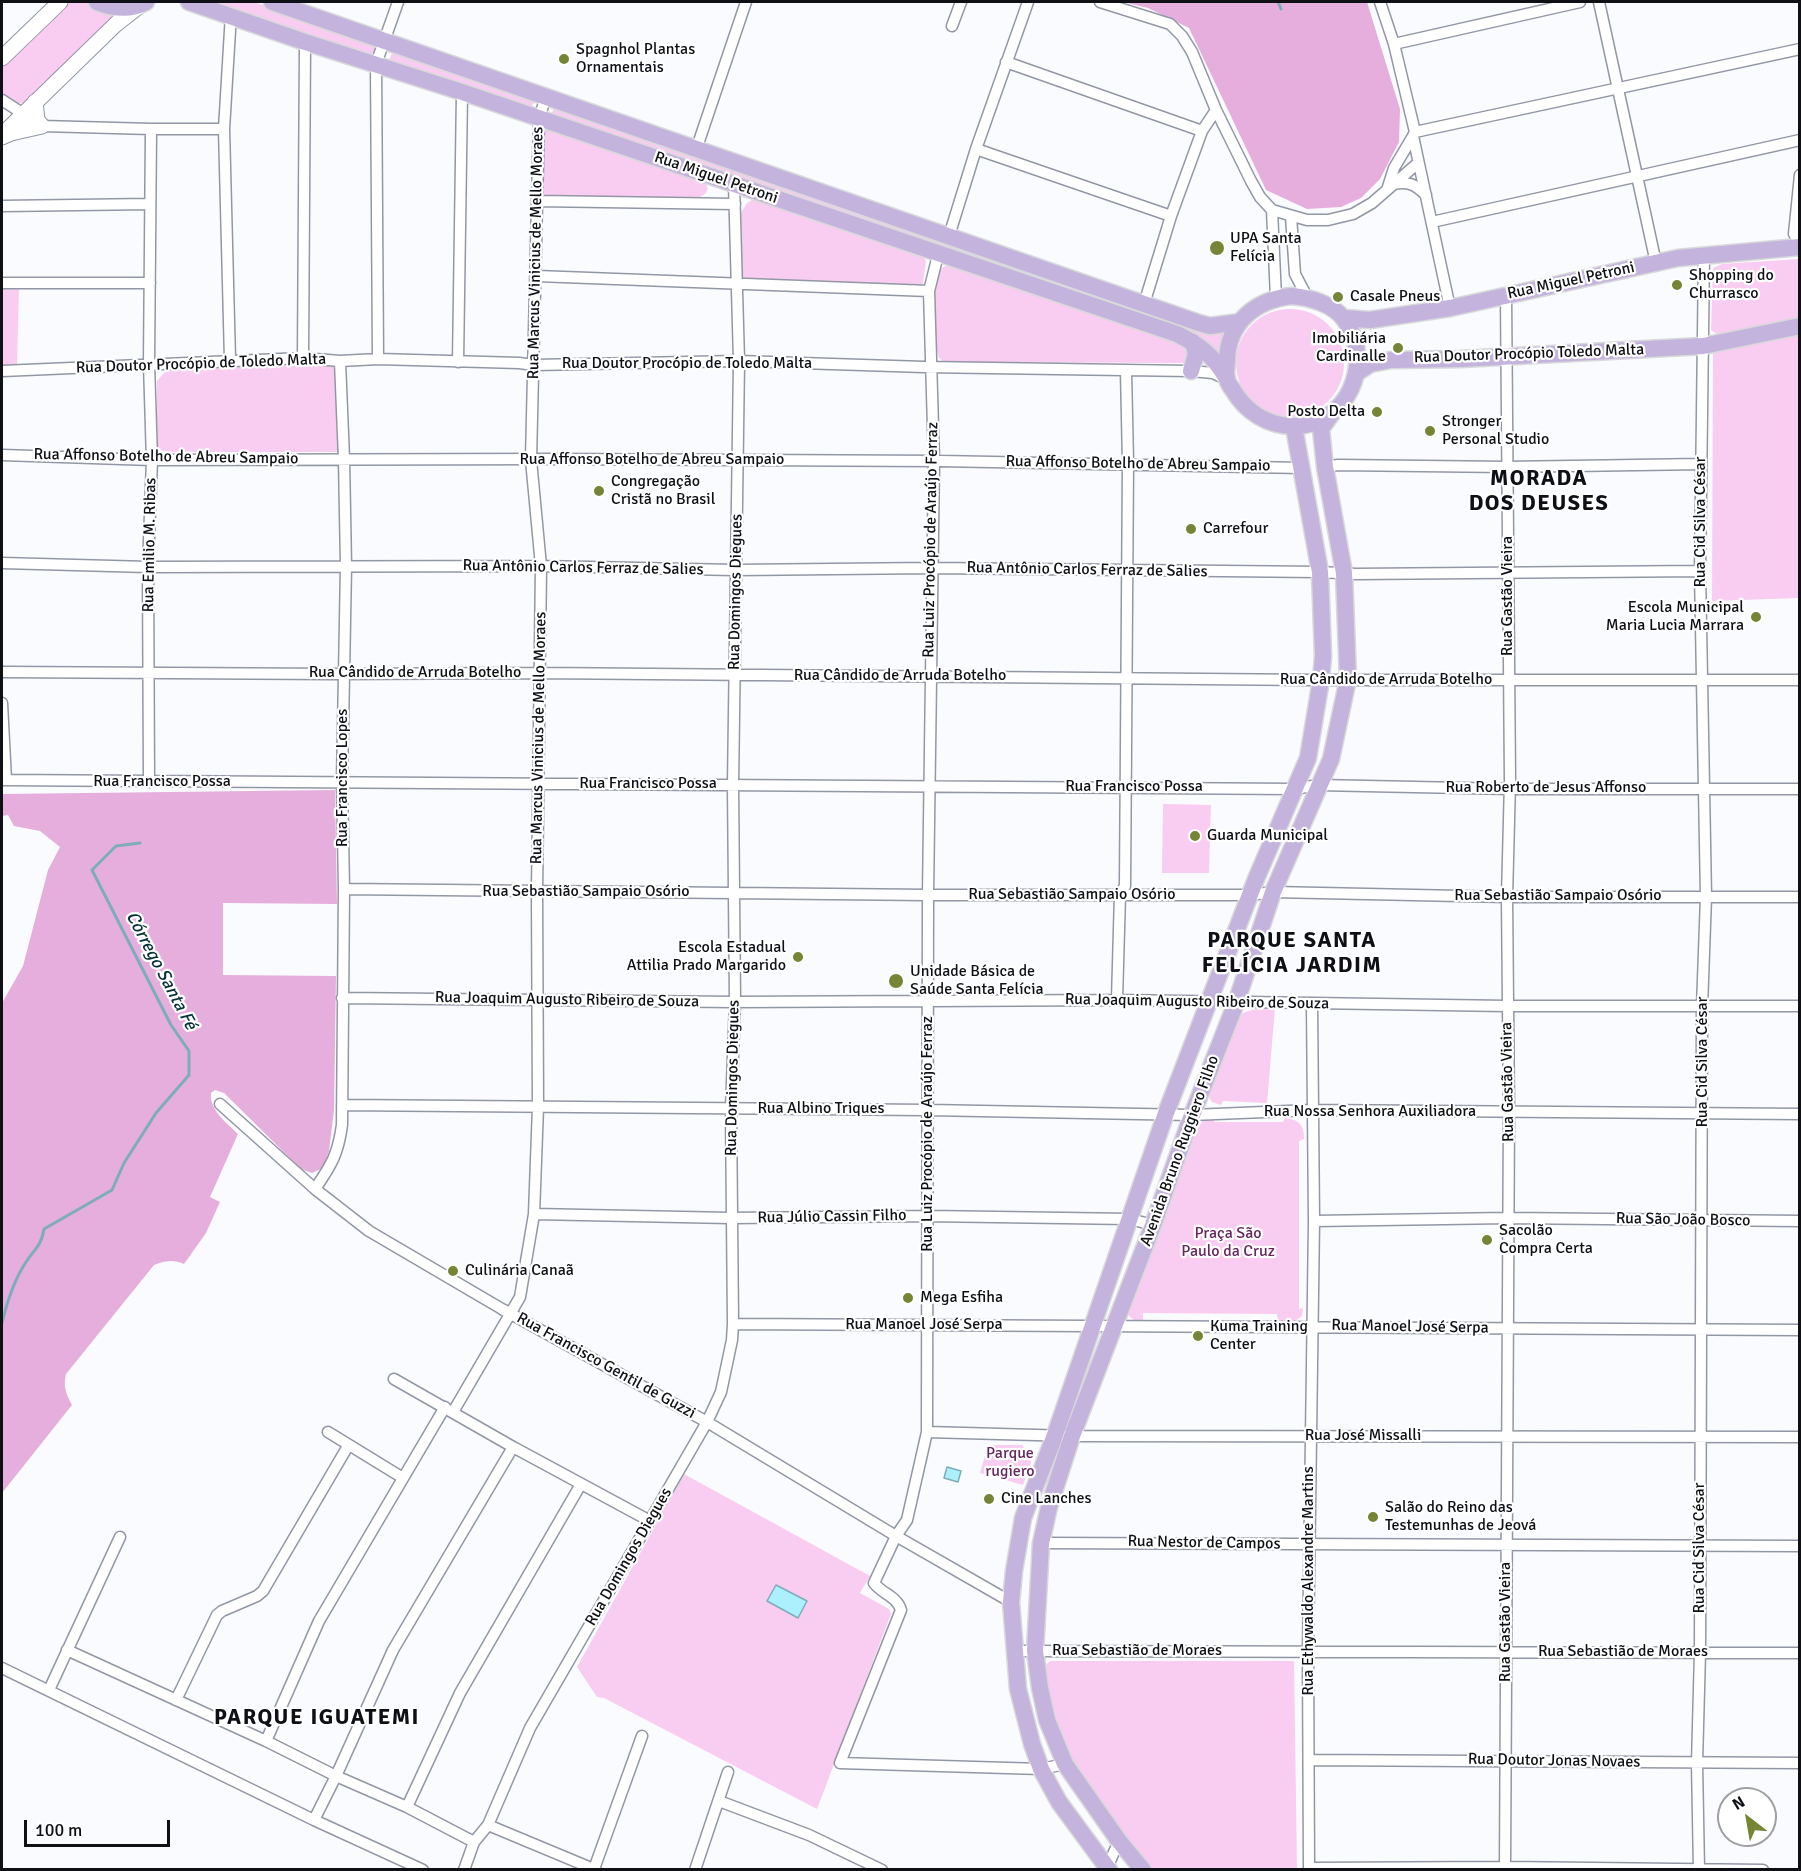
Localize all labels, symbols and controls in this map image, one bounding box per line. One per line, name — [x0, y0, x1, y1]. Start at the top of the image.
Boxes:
place label: Spagnhol Plantas Ornamentais — [576, 40, 695, 78]
marker: Spagnhol Plantas Ornamentais — [557, 52, 571, 66]
street label: Rua Marcus Vinicius de Mello Moraes — [524, 126, 548, 380]
street label: Rua Miguel Petroni — [652, 148, 780, 208]
place label: UPA Santa Felícia — [1230, 229, 1302, 267]
marker: UPA Santa Felícia — [1208, 239, 1226, 257]
street label: Rua Miguel Petroni — [1506, 258, 1636, 304]
place label: Shopping do Churrasco — [1689, 266, 1774, 304]
marker: Shopping do Churrasco — [1670, 278, 1684, 292]
place label: Casale Pneus — [1350, 287, 1440, 307]
marker: Casale Pneus — [1331, 290, 1345, 304]
place label: Imobiliária Cardinalle — [1312, 329, 1386, 367]
street label: Rua Doutor Procópio Toledo Malta — [1414, 340, 1644, 368]
marker: Imobiliária Cardinalle — [1391, 341, 1405, 355]
street label: Rua Doutor Procópio de Toledo Malta — [76, 350, 326, 378]
street label: Rua Doutor Procópio de Toledo Malta — [562, 354, 812, 374]
place label: Posto Delta — [1287, 402, 1365, 422]
marker: Posto Delta — [1370, 405, 1384, 419]
place label: Stronger Personal Studio — [1442, 412, 1549, 450]
street label: Rua Luiz Procópio de Araújo Ferraz — [919, 422, 943, 658]
marker: Stronger Personal Studio — [1423, 424, 1437, 438]
street label: Rua Affonso Botelho de Abreu Sampaio — [33, 445, 299, 469]
street label: Rua Affonso Botelho de Abreu Sampaio — [520, 450, 784, 470]
street label: Rua Affonso Botelho de Abreu Sampaio — [1005, 452, 1271, 476]
street label: Rua Cid Silva César — [1691, 457, 1711, 587]
district label: MORADA DOS DEUSES — [1469, 466, 1609, 518]
place label: Congregação Cristã no Brasil — [611, 472, 715, 510]
street label: Rua Emilio M. Ribas — [139, 477, 161, 613]
marker: Congregação Cristã no Brasil — [592, 484, 606, 498]
street label: Rua Domingos Diegues — [725, 514, 747, 670]
place label: Carrefour — [1203, 519, 1268, 539]
marker: Carrefour — [1184, 522, 1198, 536]
street label: Rua Gastão Vieira — [1498, 536, 1518, 656]
street label: Rua Antônio Carlos Ferraz de Salies — [462, 556, 704, 580]
street label: Rua Antônio Carlos Ferraz de Salies — [966, 558, 1208, 582]
place label: Escola Municipal Maria Lucia Marrara — [1606, 598, 1744, 636]
marker: Escola Municipal Maria Lucia Marrara — [1749, 610, 1763, 624]
street label: Rua Marcus Vinicius de Mello Moraes — [527, 611, 551, 865]
street label: Rua Cândido de Arruda Botelho — [309, 663, 521, 683]
street label: Rua Cândido de Arruda Botelho — [794, 666, 1006, 686]
street label: Rua Cândido de Arruda Botelho — [1280, 670, 1492, 690]
street label: Rua Francisco Lopes — [333, 709, 353, 847]
street label: Rua Francisco Possa — [93, 772, 231, 792]
street label: Rua Francisco Possa — [579, 774, 717, 794]
street label: Rua Francisco Possa — [1065, 777, 1203, 797]
street label: Rua Roberto de Jesus Affonso — [1446, 778, 1646, 798]
place label: Guarda Municipal — [1207, 826, 1328, 846]
marker: Guarda Municipal — [1188, 829, 1202, 843]
street label: Rua Sebastião Sampaio Osório — [482, 882, 690, 902]
street label: Rua Sebastião Sampaio Osório — [968, 885, 1176, 905]
street label: Rua Sebastião Sampaio Osório — [1454, 886, 1662, 906]
water label: Córrego Santa Fé — [121, 908, 201, 1034]
district label: PARQUE SANTA FELÍCIA JARDIM — [1202, 928, 1382, 980]
place label: Escola Estadual Attilia Prado Margarido — [627, 938, 786, 976]
marker: Escola Estadual Attilia Prado Margarido — [791, 950, 805, 964]
place label: Unidade Básica de Saúde Santa Felícia — [910, 962, 1044, 1000]
marker: Unidade Básica de Saúde Santa Felícia — [887, 972, 905, 990]
street label: Rua Joaquim Augusto Ribeiro de Souza — [435, 988, 699, 1012]
street label: Rua Joaquim Augusto Ribeiro de Souza — [1065, 990, 1329, 1014]
street label: Rua Cid Silva César — [1693, 997, 1713, 1127]
street label: Rua Domingos Diegues — [722, 1000, 744, 1156]
street label: Rua Luiz Procópio de Araújo Ferraz — [918, 1016, 938, 1252]
street label: Rua Gastão Vieira — [1497, 1022, 1519, 1142]
street label: Avenida Bruno Ruggiero Filho — [1137, 1053, 1223, 1249]
street label: Rua Albino Triques — [757, 1099, 885, 1119]
street label: Rua Nossa Senhora Auxiliadora — [1264, 1102, 1476, 1122]
street label: Rua Júlio Cassin Filho — [757, 1206, 907, 1228]
street label: Rua São João Bosco — [1616, 1209, 1750, 1231]
place label: Sacolão Compra Certa — [1499, 1221, 1593, 1259]
park label: Praça São Paulo da Cruz — [1181, 1224, 1275, 1262]
marker: Sacolão Compra Certa — [1480, 1233, 1494, 1247]
place label: Culinária Canaã — [465, 1261, 574, 1281]
marker: Culinária Canaã — [446, 1264, 460, 1278]
place label: Mega Esfiha — [920, 1288, 1003, 1308]
marker: Mega Esfiha — [901, 1291, 915, 1305]
street label: Rua Francisco Gentil de Guzzi — [513, 1309, 699, 1423]
street label: Rua Manoel José Serpa — [845, 1315, 1003, 1335]
street label: Rua Manoel José Serpa — [1331, 1316, 1489, 1338]
place label: Kuma Training Center — [1210, 1317, 1308, 1355]
marker: Kuma Training Center — [1191, 1329, 1205, 1343]
street label: Rua José Missalli — [1305, 1426, 1421, 1446]
park label: Parque rugiero — [985, 1444, 1035, 1482]
street label: Rua Ethywaldo Alexandre Martins — [1299, 1466, 1319, 1696]
street label: Rua Cid Silva César — [1690, 1483, 1710, 1613]
street label: Rua Domingos Diegues — [582, 1485, 676, 1629]
place label: Cine Lanches — [1001, 1489, 1092, 1509]
marker: Cine Lanches — [982, 1492, 996, 1506]
place label: Salão do Reino das Testemunhas de Jeová — [1385, 1498, 1536, 1536]
marker: Salão do Reino das Testemunhas de Jeová — [1366, 1510, 1380, 1524]
street label: Rua Nestor de Campos — [1127, 1532, 1281, 1554]
street label: Rua Gastão Vieira — [1496, 1562, 1516, 1682]
street label: Rua Sebastião de Moraes — [1052, 1641, 1222, 1661]
street label: Rua Sebastião de Moraes — [1538, 1642, 1708, 1662]
district label: PARQUE IGUATEMI — [214, 1705, 420, 1731]
street label: Rua Doutor Jonas Novaes — [1468, 1750, 1640, 1772]
north arrow — [1717, 1787, 1777, 1847]
text: N — [1729, 1792, 1749, 1815]
scale bar — [27, 1808, 172, 1846]
text: 100 m — [35, 1819, 82, 1841]

